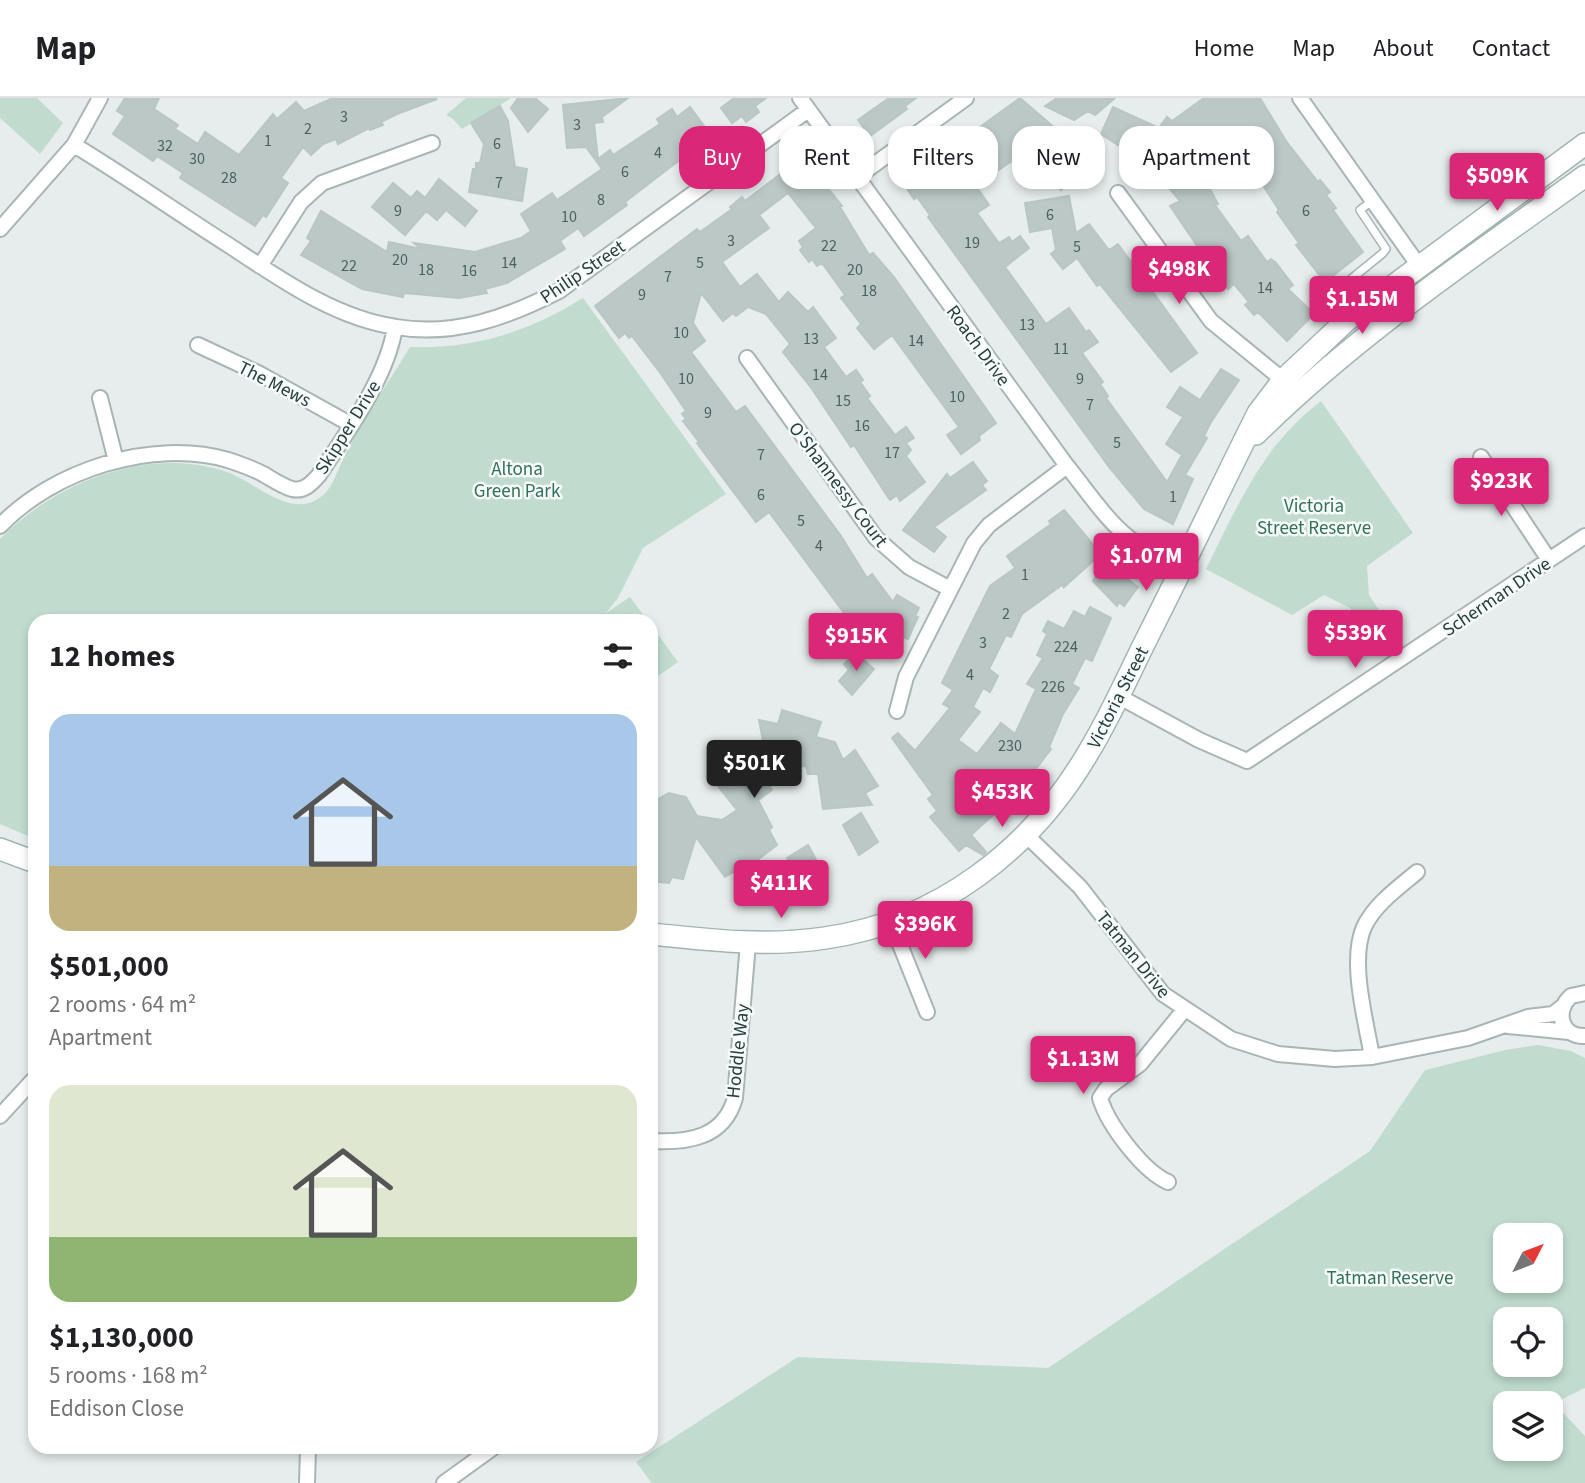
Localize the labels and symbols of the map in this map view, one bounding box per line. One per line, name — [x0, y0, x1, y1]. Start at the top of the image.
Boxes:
house number: 3 — [340, 106, 348, 128]
house number: 3 — [573, 114, 581, 136]
house number: 2 — [304, 118, 312, 140]
house number: 1 — [264, 130, 272, 152]
house number: 6 — [493, 133, 501, 155]
house number: 32 — [157, 135, 173, 157]
house number: 4 — [654, 142, 662, 164]
house number: 30 — [189, 148, 205, 170]
pin: $509K — [1448, 153, 1546, 213]
house number: 6 — [621, 161, 629, 183]
house number: 28 — [221, 167, 237, 189]
house number: 7 — [495, 172, 503, 194]
house number: 8 — [597, 189, 605, 211]
house number: 9 — [394, 200, 402, 222]
house number: 6 — [1302, 200, 1310, 222]
house number: 6 — [1046, 204, 1054, 226]
house number: 10 — [561, 206, 577, 228]
house number: 3 — [727, 230, 735, 252]
house number: 19 — [964, 232, 980, 254]
street label: Philip Street — [535, 234, 631, 311]
house number: 22 — [821, 235, 837, 257]
house number: 5 — [1073, 236, 1081, 258]
pin: $498K — [1130, 246, 1228, 306]
house number: 20 — [392, 249, 408, 271]
house number: 14 — [501, 252, 517, 274]
house number: 5 — [696, 252, 704, 274]
house number: 22 — [341, 255, 357, 277]
house number: 18 — [418, 259, 434, 281]
house number: 20 — [847, 259, 863, 281]
house number: 16 — [461, 260, 477, 282]
house number: 7 — [664, 266, 672, 288]
pin: $1.15M — [1305, 276, 1419, 336]
house number: 14 — [1257, 277, 1273, 299]
house number: 18 — [861, 280, 877, 302]
house number: 9 — [638, 284, 646, 306]
street label: Roach Drive — [939, 300, 1016, 392]
house number: 13 — [1019, 314, 1035, 336]
house number: 10 — [673, 322, 689, 344]
house number: 13 — [803, 328, 819, 350]
house number: 14 — [908, 330, 924, 352]
house number: 11 — [1053, 338, 1069, 360]
street label: The Mews — [233, 354, 316, 414]
house number: 14 — [812, 364, 828, 386]
house number: 10 — [678, 368, 694, 390]
house number: 9 — [1076, 368, 1084, 390]
street label: Skipper Drive — [309, 376, 388, 480]
house number: 10 — [949, 386, 965, 408]
house number: 15 — [835, 390, 851, 412]
house number: 7 — [1086, 394, 1094, 416]
house number: 9 — [704, 402, 712, 424]
house number: 16 — [854, 415, 870, 437]
street label: O'Shannessy Court — [782, 417, 894, 554]
house number: 5 — [1113, 432, 1121, 454]
house number: 17 — [884, 442, 900, 464]
house number: 7 — [757, 444, 765, 466]
park label: Altona Green Park — [474, 456, 561, 505]
pin: $923K — [1452, 458, 1550, 518]
house number: 6 — [757, 484, 765, 506]
house number: 1 — [1169, 486, 1177, 508]
park label: Victoria Street Reserve — [1257, 493, 1371, 542]
house number: 5 — [797, 510, 805, 532]
pin: $1.07M — [1089, 533, 1203, 593]
house number: 4 — [815, 535, 823, 557]
street label: Scherman Drive — [1437, 551, 1557, 644]
house number: 1 — [1021, 564, 1029, 586]
house number: 2 — [1002, 603, 1010, 625]
pin: $539K — [1306, 610, 1404, 670]
pin: $915K — [807, 614, 905, 673]
house number: 3 — [979, 632, 987, 654]
house number: 224 — [1054, 636, 1078, 658]
street label: Victoria Street — [1081, 641, 1156, 754]
house number: 4 — [966, 664, 974, 686]
house number: 226 — [1041, 676, 1065, 698]
house number: 230 — [998, 735, 1022, 757]
pin: $501K — [705, 740, 803, 800]
pin: $453K — [953, 770, 1051, 829]
pin: $411K — [732, 860, 830, 920]
pin: $396K — [876, 902, 974, 961]
street label: Tatman Drive — [1089, 906, 1176, 1004]
street label: Hoddle Way — [720, 1002, 757, 1100]
pin: $1.13M — [1026, 1037, 1140, 1096]
north arrow — [1493, 1223, 1563, 1293]
park label: Tatman Reserve — [1327, 1265, 1453, 1292]

